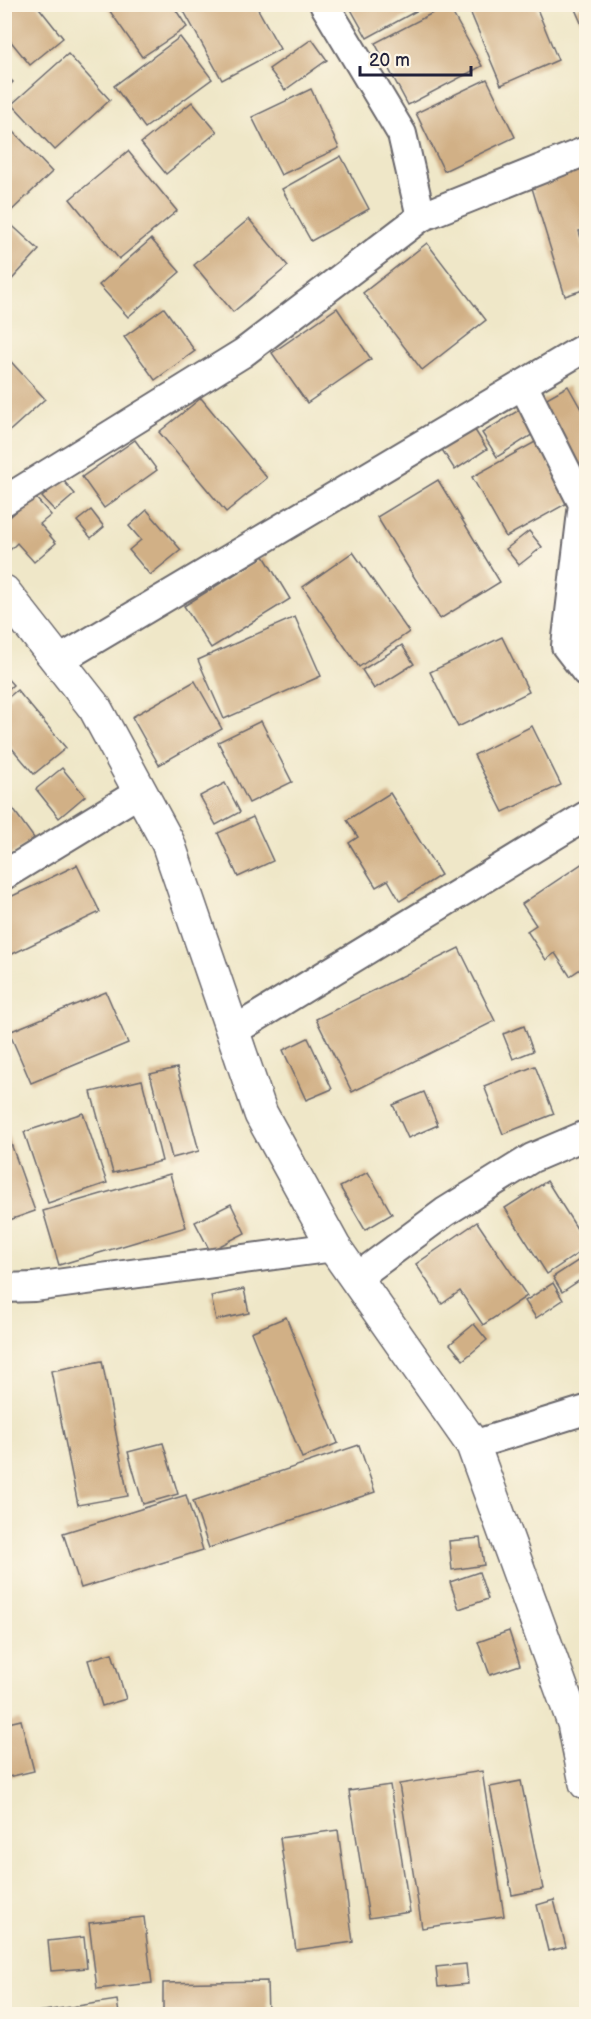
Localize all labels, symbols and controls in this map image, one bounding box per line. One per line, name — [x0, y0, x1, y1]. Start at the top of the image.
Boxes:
scale bar — [360, 39, 471, 77]
text: 20 m — [369, 50, 410, 71]

